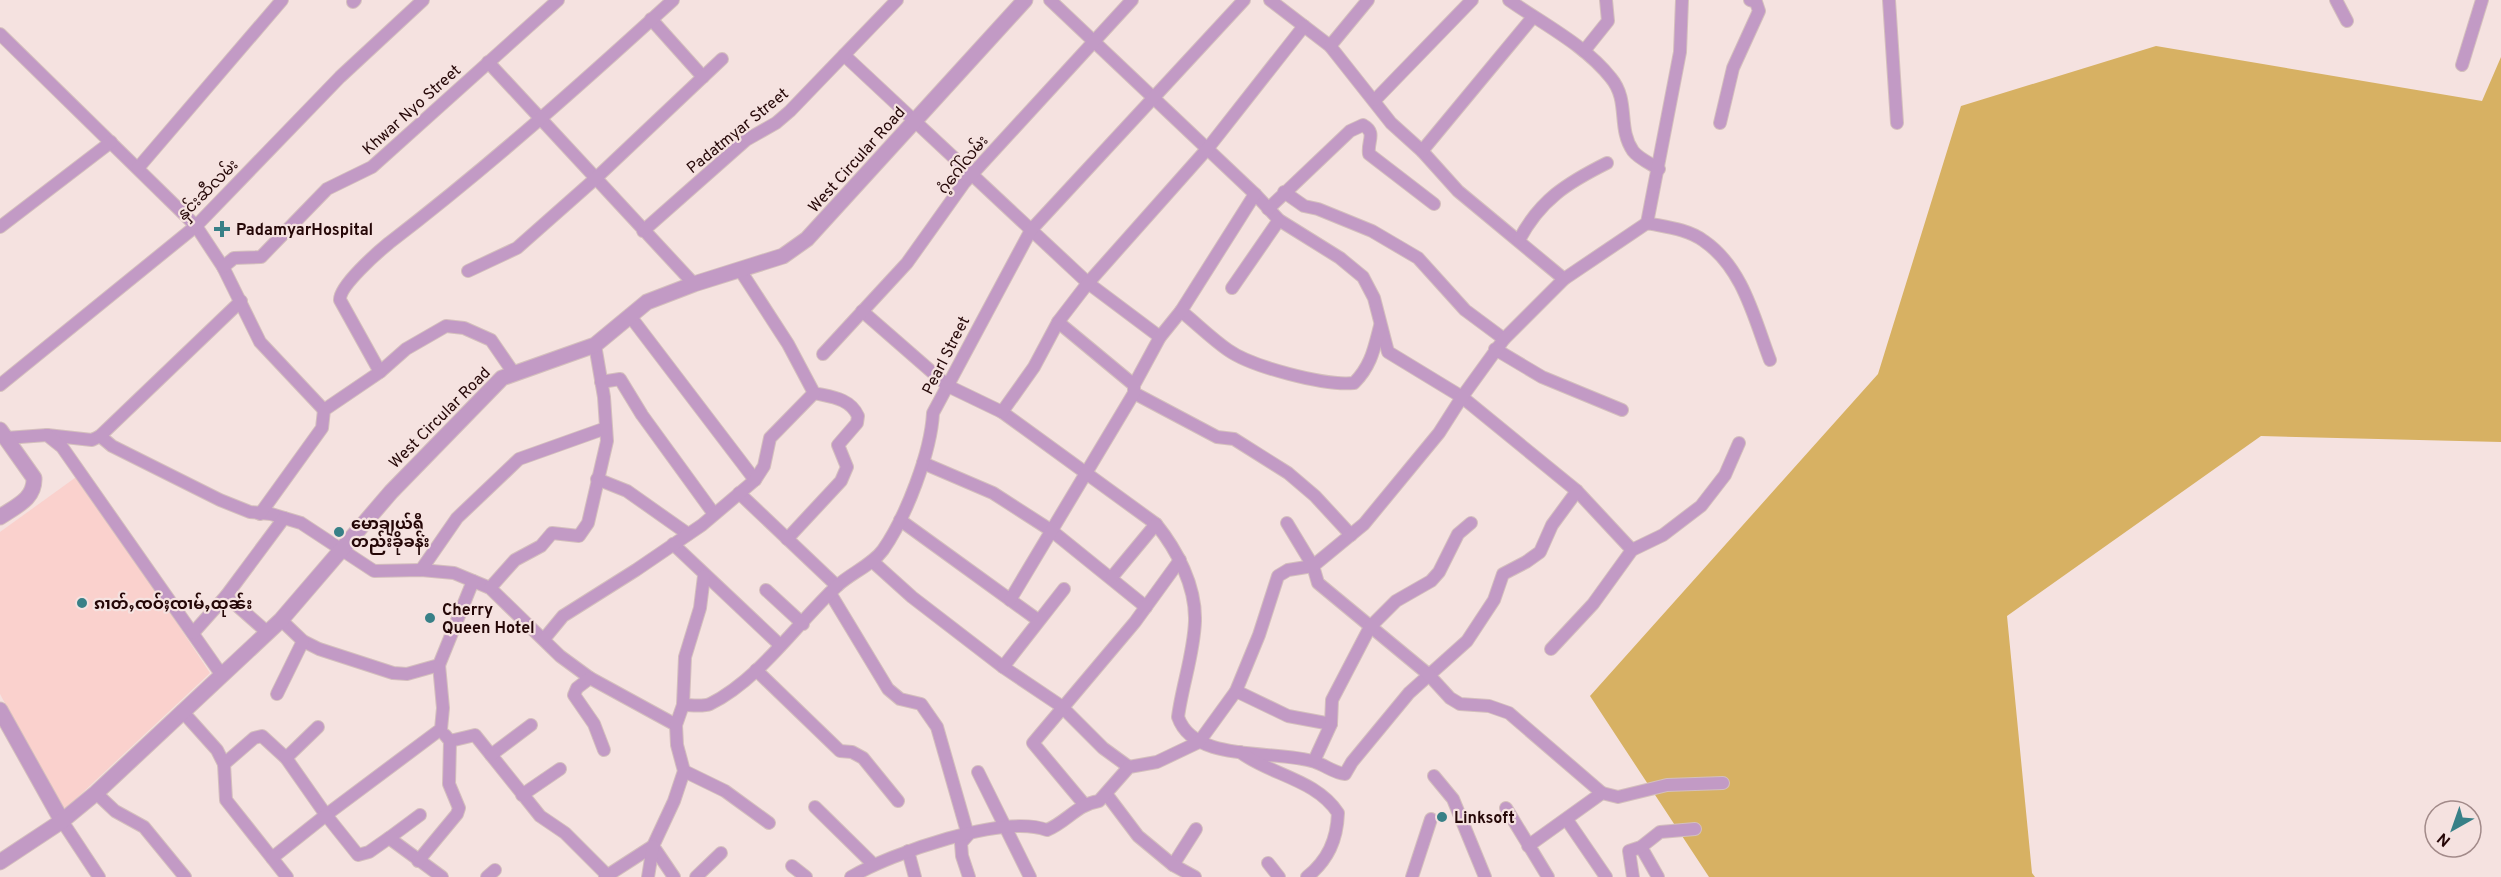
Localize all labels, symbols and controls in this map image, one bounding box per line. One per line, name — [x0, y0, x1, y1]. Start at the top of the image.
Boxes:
street label: Khwar Nyo Street — [359, 61, 466, 160]
street label: Padatmyar Street — [683, 84, 793, 179]
street label: West Circular Road — [805, 103, 910, 217]
street label: ဂံ့ဂေါ်လမ်း — [931, 130, 993, 199]
street label: နှင်းဆီလမ်း — [171, 153, 245, 227]
marker: PadamyarHospital — [213, 220, 231, 238]
place label: PadamyarHospital — [236, 221, 373, 241]
street label: Pearl Street — [918, 313, 975, 399]
street label: West Circular Road — [385, 363, 495, 473]
place label: မောချယ်ရီ တည်းခိုခန်း — [351, 512, 430, 555]
marker: မောချယ်ရီ တည်းခိုခန်း — [332, 525, 346, 539]
place label: ၵၢတ်ႇၸဝ်ႈၸၢမ်ႇထုၼ်း — [94, 592, 252, 617]
marker: ၵၢတ်ႇၸဝ်ႈၸၢမ်ႇထုၼ်း — [75, 596, 89, 610]
place label: Cherry Queen Hotel — [442, 601, 535, 639]
marker: Cherry Queen Hotel — [423, 611, 437, 625]
north arrow — [2423, 799, 2483, 859]
place label: Linksoft — [1454, 809, 1515, 829]
marker: Linksoft — [1435, 810, 1449, 824]
text: N — [2434, 828, 2455, 850]

